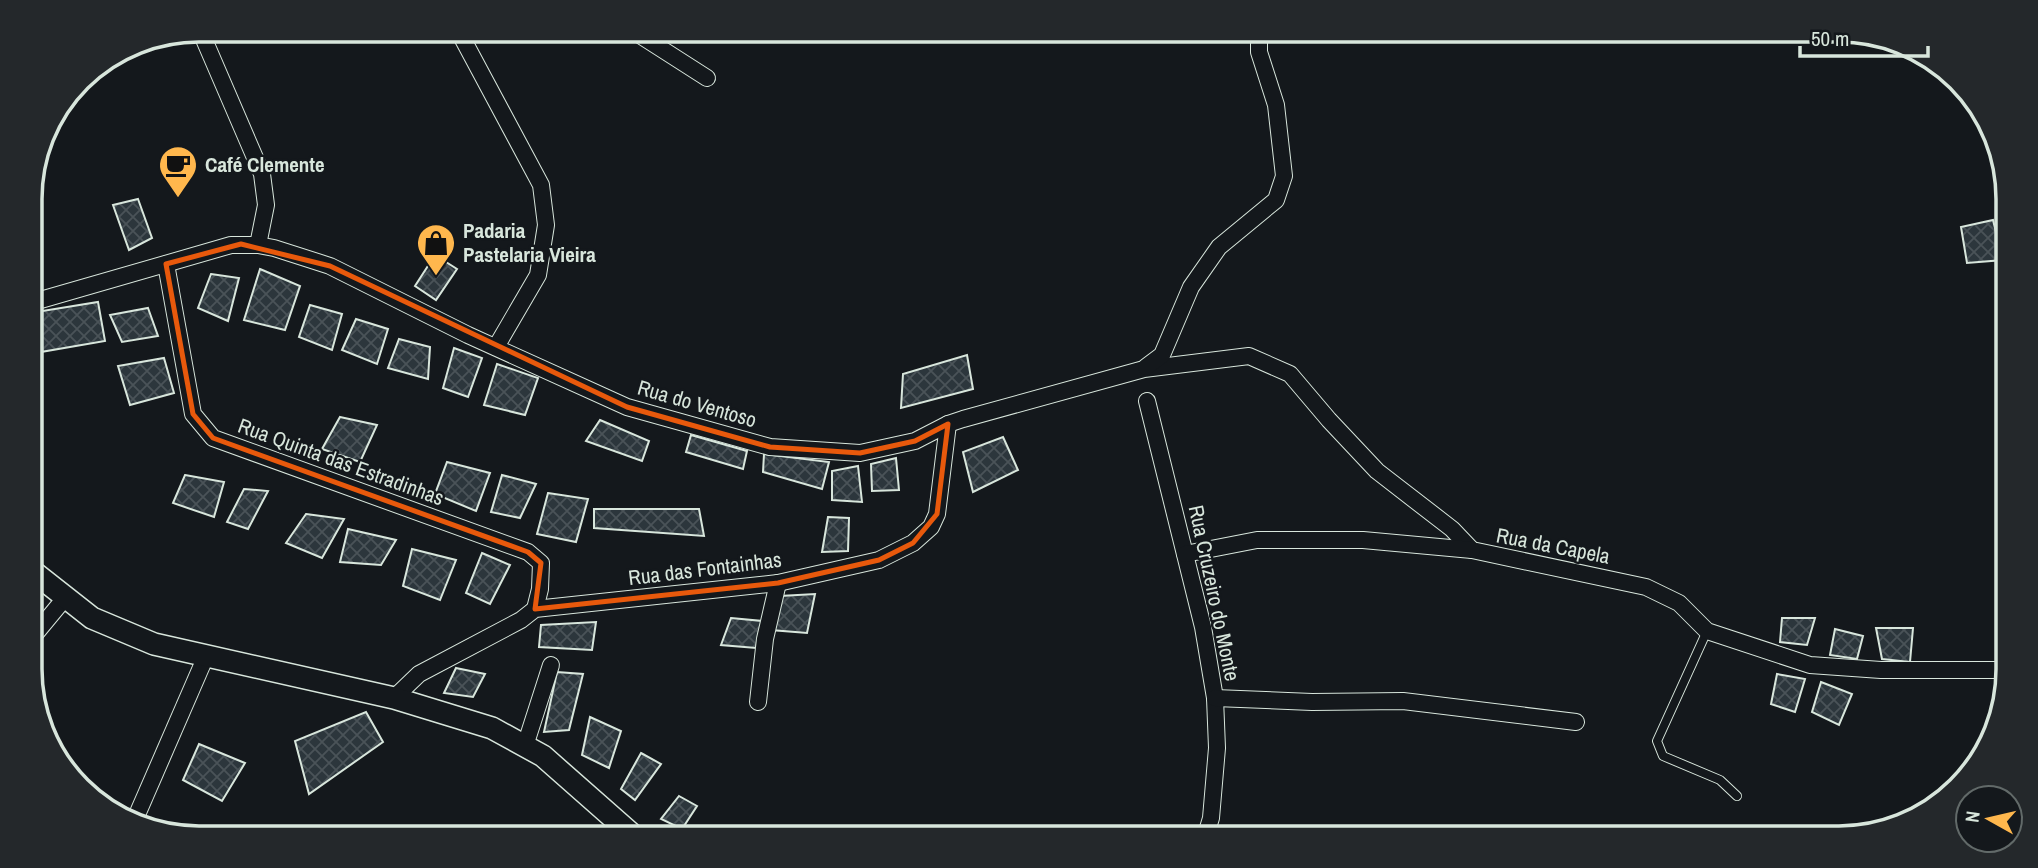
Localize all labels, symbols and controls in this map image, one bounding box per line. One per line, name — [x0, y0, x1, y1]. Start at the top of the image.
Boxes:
scale bar — [1800, 14, 1928, 58]
text: 50 m — [1811, 24, 1849, 53]
cafe icon: Café Clemente — [157, 144, 199, 199]
place label: Café Clemente — [205, 150, 325, 179]
place label: Padaria Pastelaria Vieira — [463, 216, 596, 269]
shop icon: Padaria Pastelaria Vieira — [415, 222, 457, 277]
street label: Rua do Ventoso — [634, 373, 760, 434]
street label: Rua Quinta das Estradinhas — [234, 411, 448, 512]
street label: Rua Cruzeiro do Monte — [1182, 502, 1247, 683]
street label: Rua da Capela — [1494, 520, 1613, 571]
street label: Rua das Fontainhas — [627, 545, 783, 592]
north arrow — [1954, 784, 2024, 854]
text: N — [1959, 809, 1986, 824]

